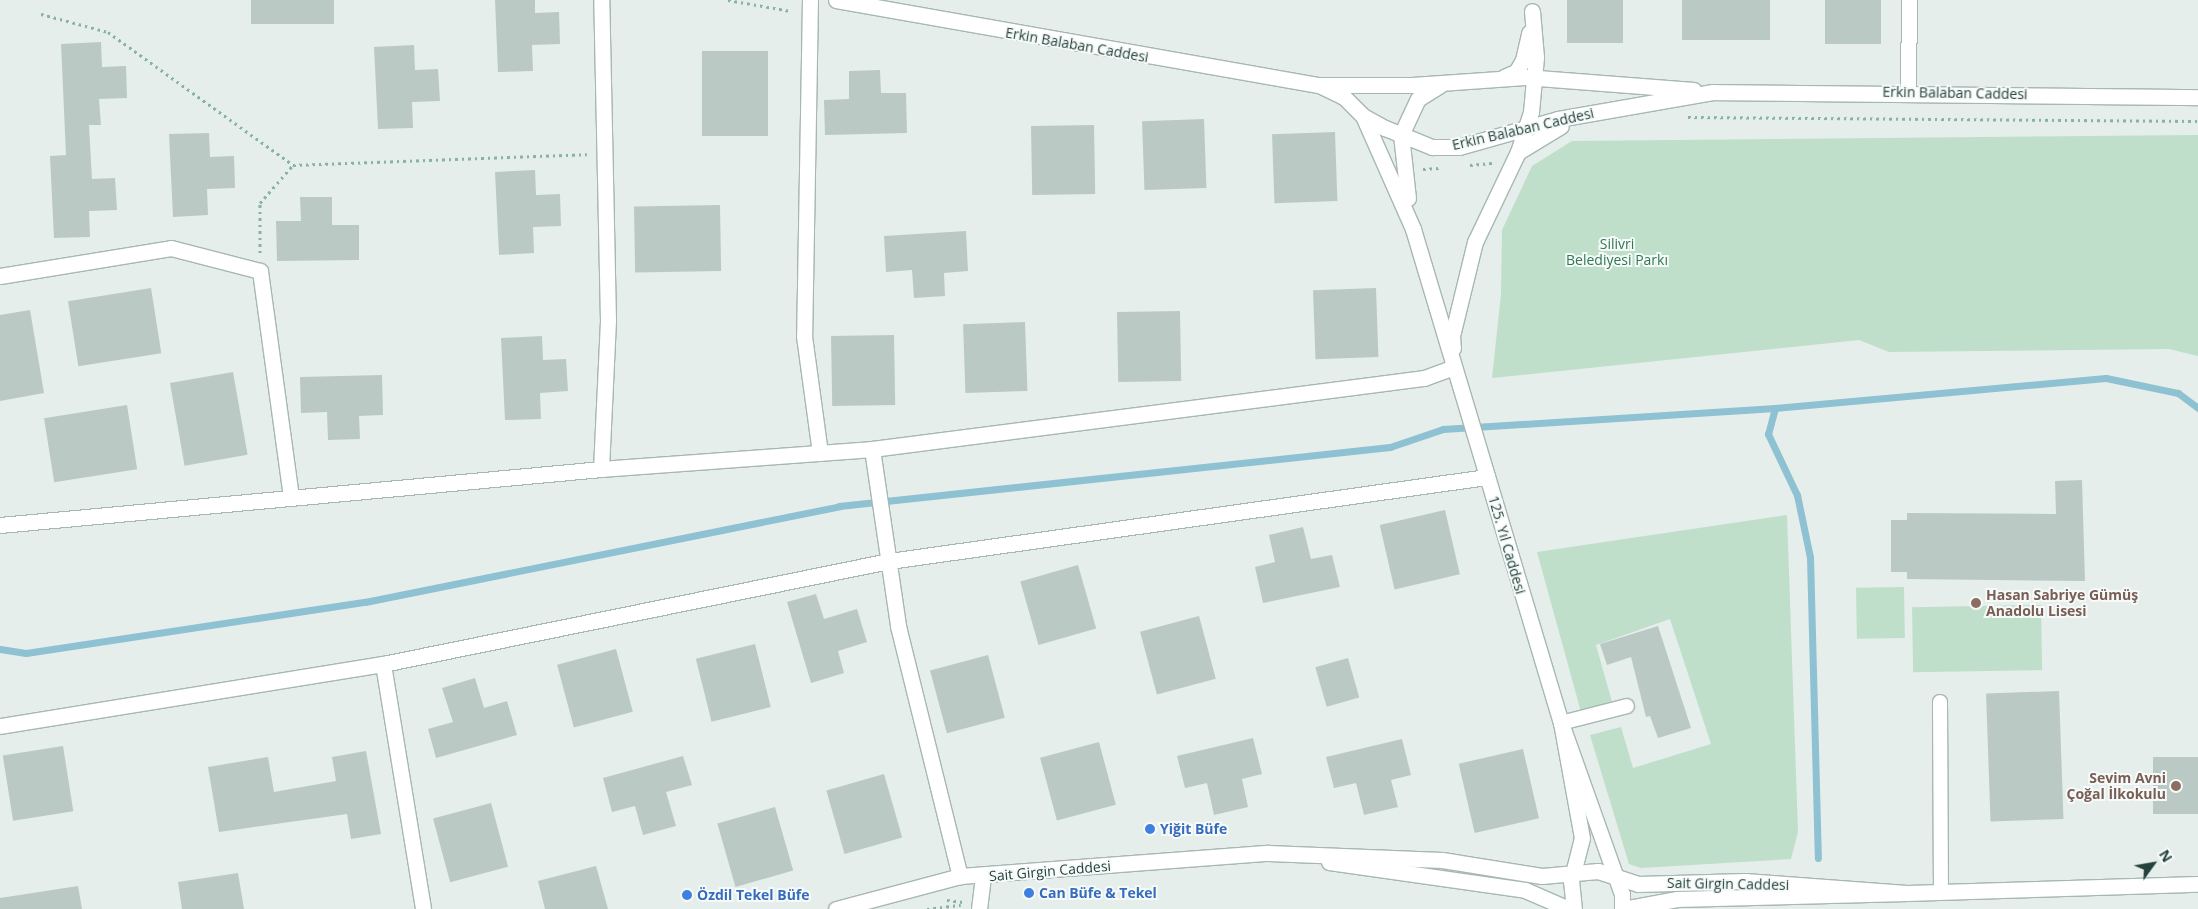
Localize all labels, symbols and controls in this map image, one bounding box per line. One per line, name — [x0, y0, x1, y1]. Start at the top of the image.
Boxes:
street label: Erkin Balaban Caddesi — [1004, 24, 1150, 66]
street label: Erkin Balaban Caddesi — [1882, 83, 2028, 103]
street label: Erkin Balaban Caddesi — [1450, 104, 1596, 154]
park label: Silivri Belediyesi Parkı — [1566, 236, 1668, 268]
street label: 125. Yıl Caddesi — [1485, 494, 1529, 596]
place label: Hasan Sabriye Gümüş Anadolu Lisesi — [1986, 587, 2138, 620]
marker: Hasan Sabriye Gümüş Anadolu Lisesi — [1970, 597, 1982, 609]
place label: Sevim Avni Çoğal İlkokulu — [2067, 770, 2166, 802]
marker: Sevim Avni Çoğal İlkokulu — [2170, 780, 2182, 792]
place label: Yiğit Büfe — [1160, 821, 1227, 837]
marker: Yiğit Büfe — [1144, 823, 1156, 835]
north arrow — [2128, 839, 2178, 889]
text: N — [2155, 846, 2177, 866]
street label: Sait Girgin Caddesi — [988, 857, 1112, 885]
street label: Sait Girgin Caddesi — [1667, 875, 1789, 893]
place label: Can Büfe & Tekel — [1039, 885, 1157, 901]
place label: Özdil Tekel Büfe — [697, 887, 810, 903]
marker: Can Büfe & Tekel — [1023, 887, 1035, 899]
marker: Özdil Tekel Büfe — [681, 889, 693, 901]

